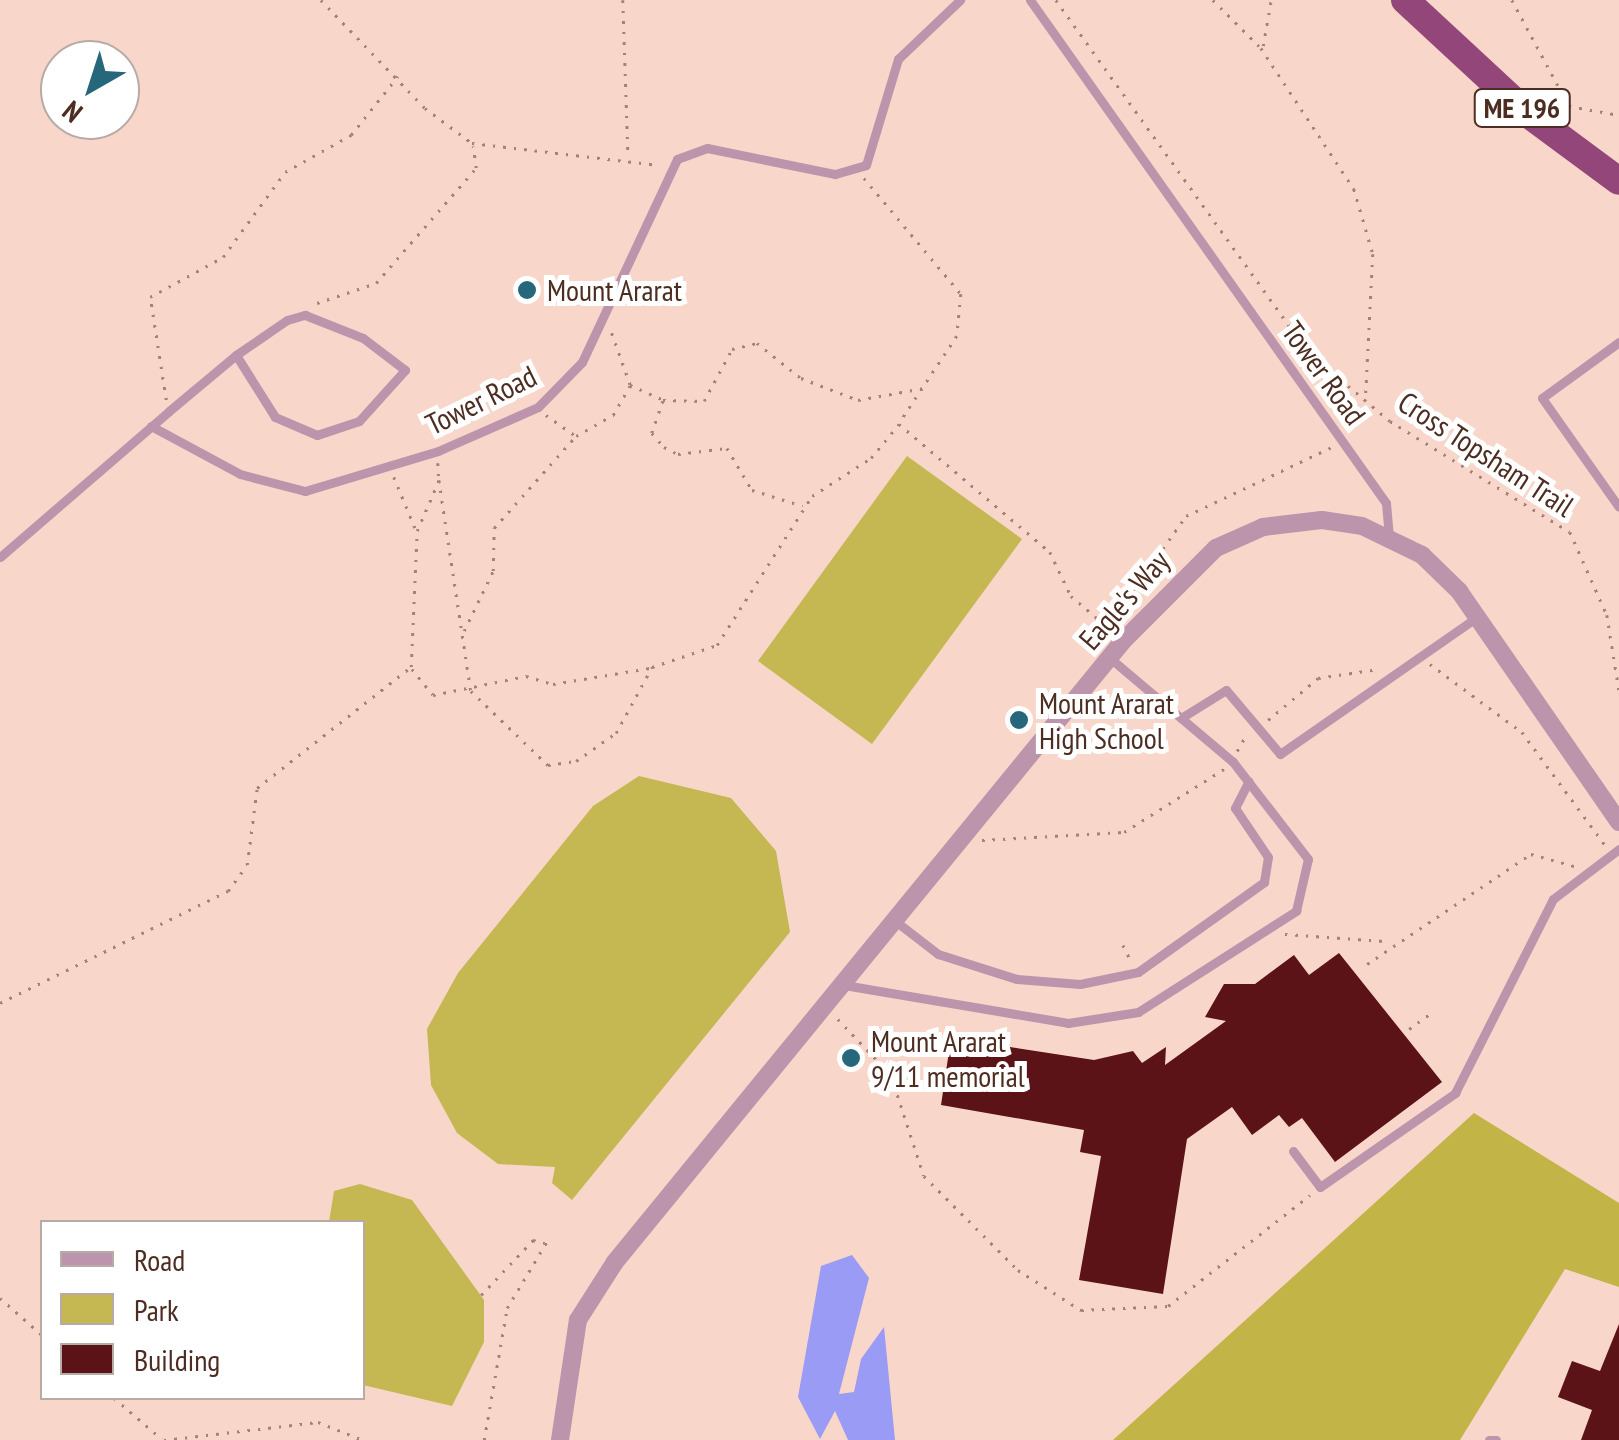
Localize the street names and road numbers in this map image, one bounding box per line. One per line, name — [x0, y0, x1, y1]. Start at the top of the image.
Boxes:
road number: ME 196 — [1472, 85, 1572, 131]
street label: Tower Road — [1275, 314, 1373, 432]
street label: Tower Road — [420, 358, 542, 442]
street label: Cross Topsham Trail — [1391, 384, 1581, 524]
street label: Eagle's Way — [1071, 543, 1177, 657]

